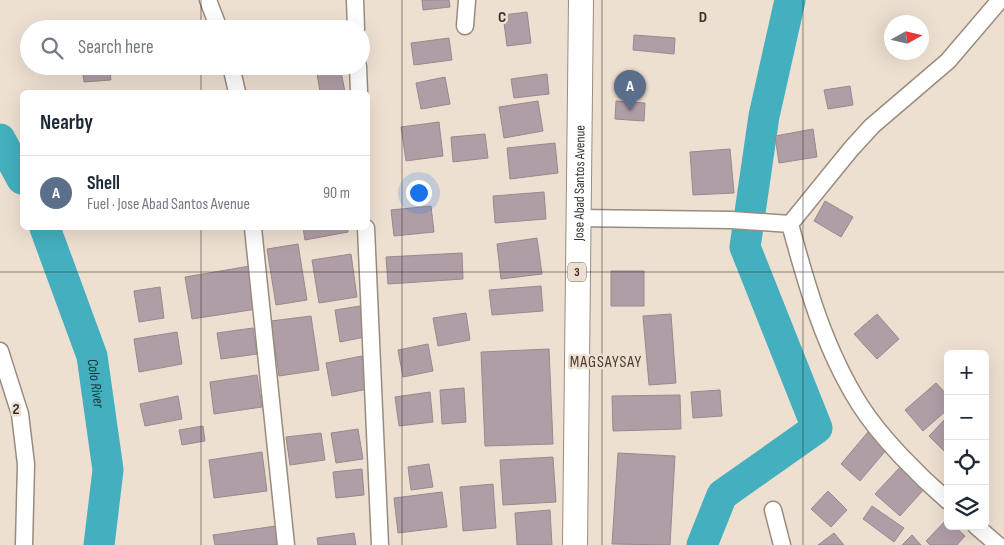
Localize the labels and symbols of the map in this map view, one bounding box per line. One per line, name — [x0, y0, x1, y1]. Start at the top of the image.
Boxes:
text: C — [498, 8, 506, 27]
text: D — [699, 8, 707, 27]
north arrow — [884, 15, 929, 60]
pin: A — [614, 70, 646, 111]
street label: Jose Abad Santos Avenue — [570, 125, 589, 242]
your location — [406, 180, 432, 206]
road number: 3 — [568, 262, 586, 282]
district label: MAGSAYSAY — [570, 353, 642, 372]
water label: Colo River — [83, 358, 108, 410]
text: 2 — [12, 400, 20, 419]

